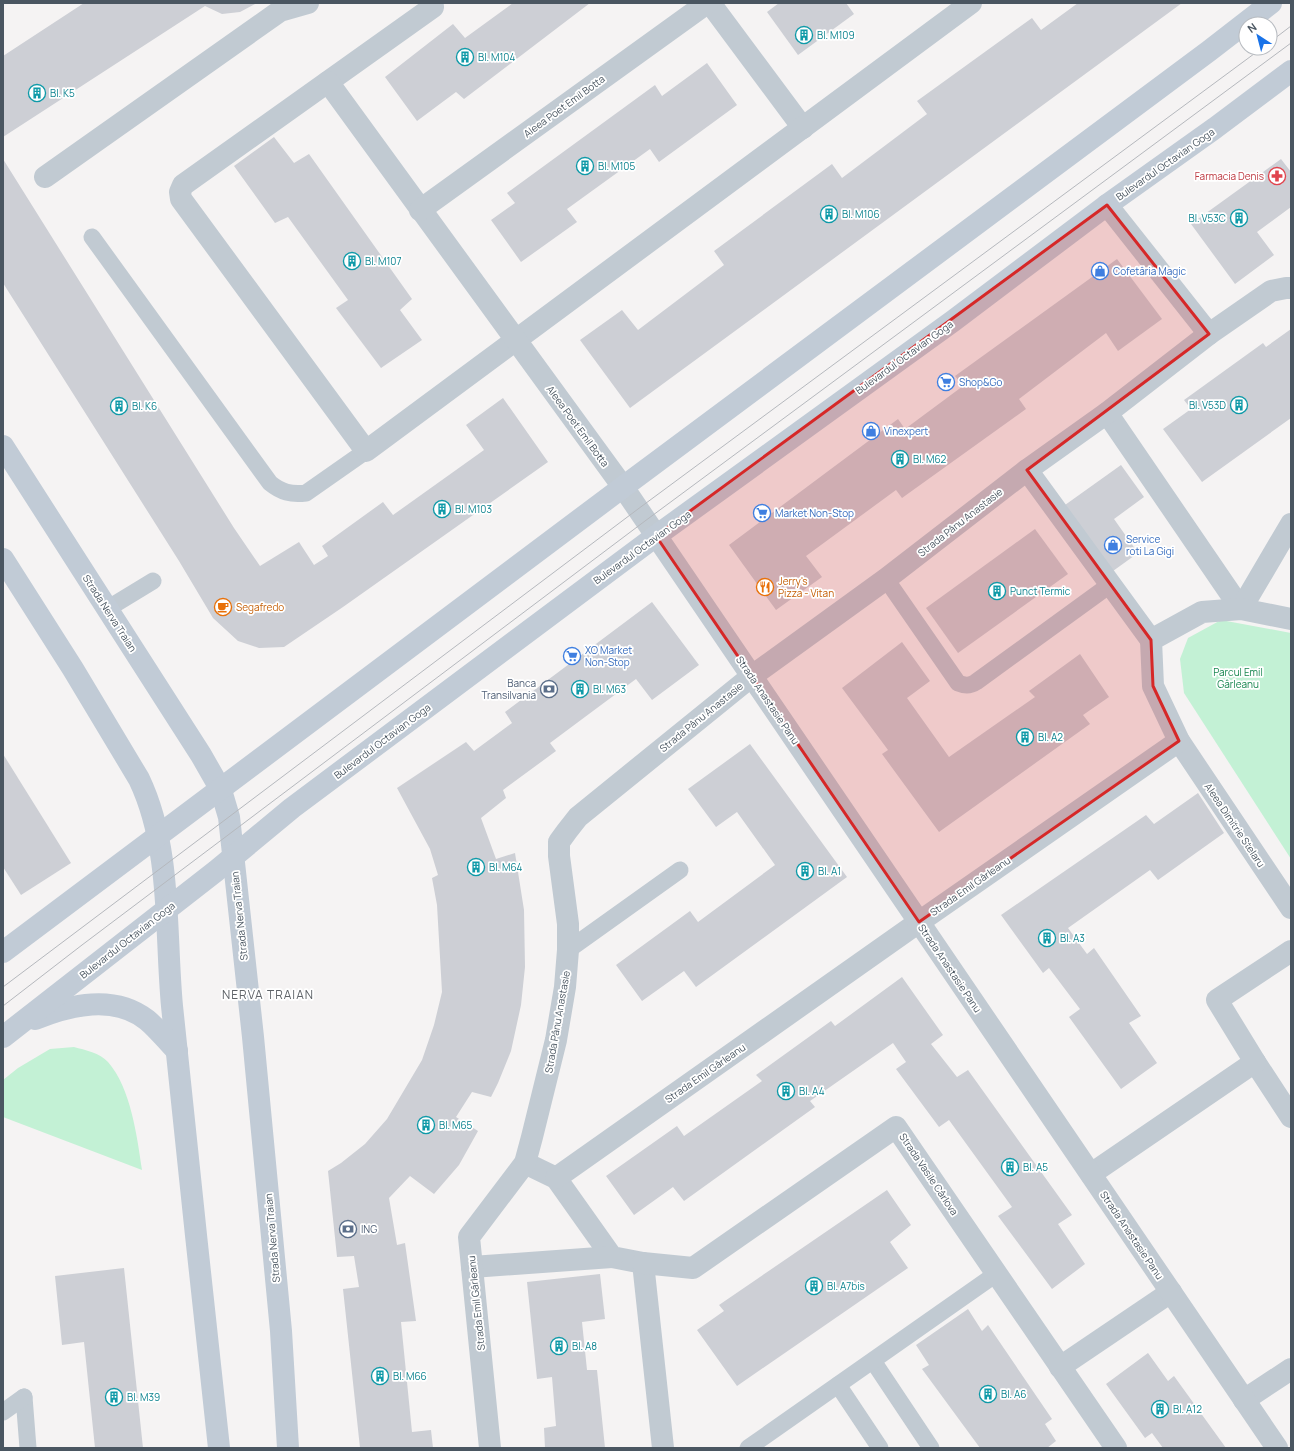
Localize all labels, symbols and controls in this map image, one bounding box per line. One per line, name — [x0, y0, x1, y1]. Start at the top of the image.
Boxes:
north arrow — [1238, 16, 1278, 56]
text: N — [1244, 19, 1260, 36]
building icon: Bl. M109 — [794, 25, 814, 45]
place label: Bl. M109 — [817, 28, 855, 42]
building icon: Bl. M104 — [455, 47, 475, 67]
place label: Bl. M104 — [478, 50, 515, 64]
street label: Aleea Poet Emil Botta — [520, 72, 608, 140]
building icon: Bl. K5 — [27, 83, 47, 103]
place label: Bl. K5 — [50, 86, 75, 100]
street label: Bulevardul Octavian Goga — [1113, 125, 1217, 203]
building icon: Bl. M105 — [575, 156, 595, 176]
place label: Bl. M105 — [598, 159, 635, 173]
pharmacy icon: Farmacia Denis — [1267, 166, 1287, 186]
place label: Farmacia Denis — [1195, 169, 1264, 183]
building icon: Bl. M106 — [819, 204, 839, 224]
place label: Bl. M106 — [842, 207, 880, 221]
building icon: Bl. V53C — [1229, 208, 1249, 228]
place label: Bl. V53C — [1189, 211, 1226, 225]
building icon: Bl. M107 — [342, 251, 362, 271]
place label: Bl. M107 — [365, 254, 401, 268]
shop icon: Cofetăria Magic — [1090, 261, 1110, 281]
place label: Cofetăria Magic — [1113, 264, 1187, 278]
street label: Bulevardul Octavian Goga — [852, 317, 956, 397]
supermarket icon: Shop&Go — [936, 372, 956, 392]
place label: Shop&Go — [959, 375, 1003, 389]
street label: Aleea Poet Emil Botta — [544, 382, 612, 470]
building icon: Bl. V53D — [1229, 395, 1249, 415]
building icon: Bl. K6 — [109, 396, 129, 416]
place label: Bl. V53D — [1189, 398, 1226, 412]
place label: Bl. K6 — [132, 399, 157, 413]
shop icon: Vinexpert — [861, 421, 881, 441]
place label: Vinexpert — [884, 424, 928, 438]
building icon: Bl. M62 — [890, 449, 910, 469]
place label: Bl. M62 — [913, 452, 947, 466]
street label: Strada Pânu Anastasie — [915, 484, 1005, 560]
building icon: Bl. M103 — [432, 499, 452, 519]
place label: Bl. M103 — [455, 502, 492, 516]
supermarket icon: Market Non-Stop — [752, 503, 772, 523]
place label: Market Non-Stop — [775, 506, 854, 520]
street label: Bulevardul Octavian Goga — [590, 507, 694, 587]
place label: Service roti La Gigi — [1126, 532, 1174, 558]
shop icon: Service roti La Gigi — [1103, 535, 1123, 555]
street label: Strada Nerva Traian — [80, 572, 140, 654]
place label: Jerry's Pizza - Vitan — [778, 574, 834, 600]
restaurant icon: Jerry's Pizza - Vitan — [755, 577, 775, 597]
building icon: Punct Termic — [987, 581, 1007, 601]
place label: Punct Termic — [1010, 584, 1071, 598]
cafe icon: Segafredo — [213, 597, 233, 617]
place label: Segafredo — [236, 600, 284, 614]
place label: XO Market Non-Stop — [585, 643, 632, 669]
supermarket icon: XO Market Non-Stop — [562, 646, 582, 666]
street label: Strada Anastasie Panu — [733, 653, 803, 747]
park label: Parcul Emil Gârleanu — [1213, 665, 1263, 691]
place label: Banca Transilvania — [482, 676, 536, 702]
bank icon: Banca Transilvania — [539, 679, 559, 699]
building icon: Bl. M63 — [570, 679, 590, 699]
street label: Strada Pânu Anastasie — [656, 679, 746, 755]
place label: Bl. M63 — [593, 682, 626, 696]
street label: Bulevardul Octavian Goga — [331, 700, 433, 782]
building icon: Bl. A2 — [1015, 727, 1035, 747]
place label: Bl. A2 — [1038, 730, 1063, 744]
street label: Aleea Dimitrie Stelaru — [1202, 780, 1268, 870]
street label: Strada Emil Gârleanu — [927, 853, 1013, 919]
building icon: Bl. M64 — [466, 857, 486, 877]
place label: Bl. M64 — [489, 860, 523, 874]
building icon: Bl. A1 — [795, 861, 815, 881]
place label: Bl. A1 — [818, 864, 841, 878]
street label: Strada Nerva Traian — [227, 871, 251, 961]
street label: Bulevardul Octavian Goga — [76, 898, 178, 982]
street label: Strada Anastasie Panu — [915, 921, 985, 1015]
building icon: Bl. A3 — [1037, 928, 1057, 948]
place label: Bl. A3 — [1060, 931, 1085, 945]
street label: Strada Pânu Anastasie — [541, 969, 573, 1074]
district label: NERVA TRAIAN — [222, 986, 314, 1003]
street label: Strada Emil Gârleanu — [662, 1040, 748, 1106]
building icon: Bl. A4 — [776, 1081, 796, 1101]
place label: Bl. A4 — [799, 1084, 825, 1098]
building icon: Bl. M65 — [416, 1115, 436, 1135]
place label: Bl. M65 — [439, 1118, 473, 1132]
street label: Strada Vasile Cârlova — [896, 1130, 962, 1218]
building icon: Bl. A5 — [1000, 1157, 1020, 1177]
place label: Bl. A5 — [1023, 1160, 1048, 1174]
street label: Strada Anastasie Panu — [1097, 1188, 1167, 1282]
street label: Strada Nerva Traian — [261, 1193, 283, 1283]
bank icon: ING — [338, 1219, 358, 1239]
place label: ING — [361, 1222, 377, 1236]
street label: Strada Emil Gârleanu — [464, 1255, 488, 1351]
building icon: Bl. A7bis — [804, 1276, 824, 1296]
place label: Bl. A7bis — [827, 1279, 865, 1293]
building icon: Bl. A8 — [549, 1336, 569, 1356]
place label: Bl. A8 — [572, 1339, 597, 1353]
building icon: Bl. M66 — [370, 1366, 390, 1386]
place label: Bl. M66 — [393, 1369, 427, 1383]
building icon: Bl. A6 — [978, 1384, 998, 1404]
building icon: Bl. M39 — [104, 1387, 124, 1407]
place label: Bl. A6 — [1001, 1387, 1027, 1401]
place label: Bl. M39 — [127, 1390, 160, 1404]
building icon: Bl. A12 — [1150, 1399, 1170, 1419]
place label: Bl. A12 — [1173, 1402, 1202, 1416]

